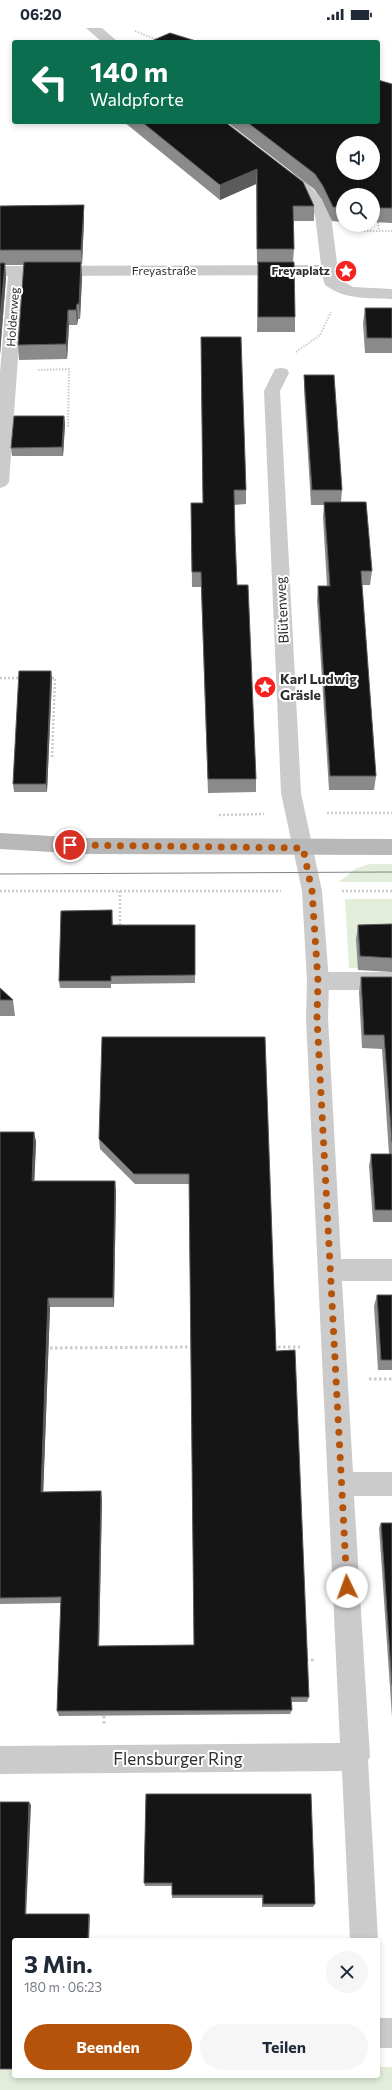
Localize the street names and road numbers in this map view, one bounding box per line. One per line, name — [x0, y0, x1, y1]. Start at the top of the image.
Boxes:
street label: Freyastraße — [132, 263, 196, 277]
street label: Holderweg — [3, 286, 21, 347]
street label: Blütenweg — [271, 576, 292, 644]
street label: Flensburger Ring — [113, 1748, 243, 1769]

